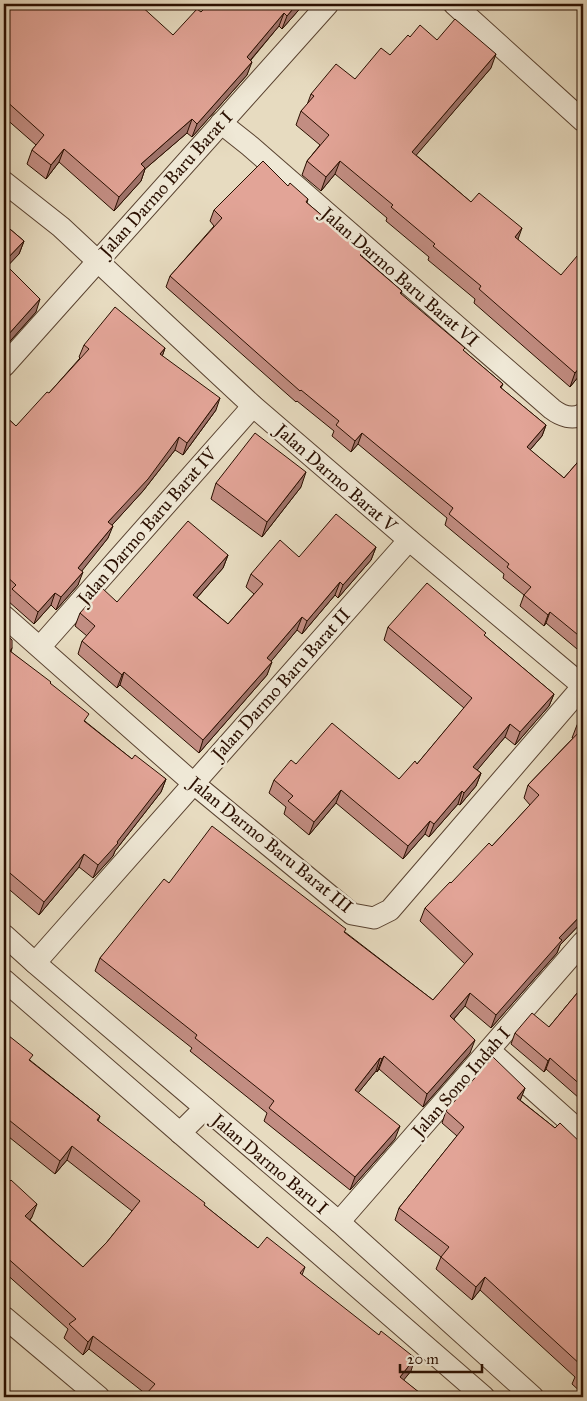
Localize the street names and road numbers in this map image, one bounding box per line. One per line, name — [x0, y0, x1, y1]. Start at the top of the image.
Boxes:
street label: Jalan Darmo Baru Barat I — [93, 106, 238, 264]
street label: Jalan Darmo Baru Barat VI — [315, 201, 483, 352]
street label: Jalan Darmo Barat V — [269, 418, 402, 539]
street label: Jalan Darmo Baru Barat IV — [71, 442, 223, 611]
street label: Jalan Darmo Baru Barat II — [206, 603, 356, 767]
street label: Jalan Darmo Baru Barat III — [183, 771, 358, 919]
street label: Jalan Sono Indah I — [406, 1022, 516, 1144]
street label: Jalan Darmo Baru I — [205, 1108, 333, 1220]

